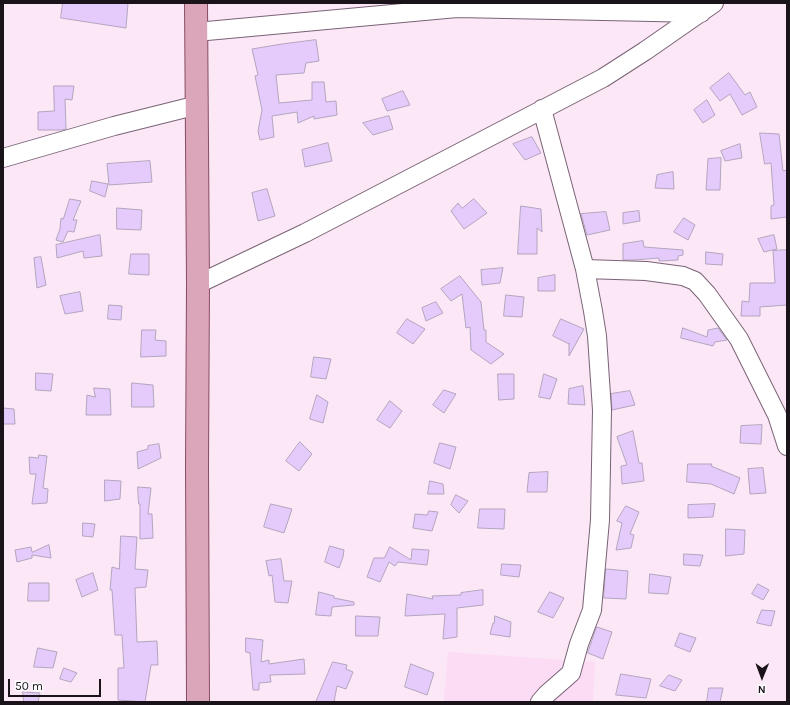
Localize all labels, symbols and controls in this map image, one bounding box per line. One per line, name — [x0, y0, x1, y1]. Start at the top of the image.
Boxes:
north arrow — [742, 657, 782, 697]
scale bar — [10, 671, 103, 697]
text: 50 m — [15, 679, 43, 693]
text: N — [758, 683, 766, 696]

